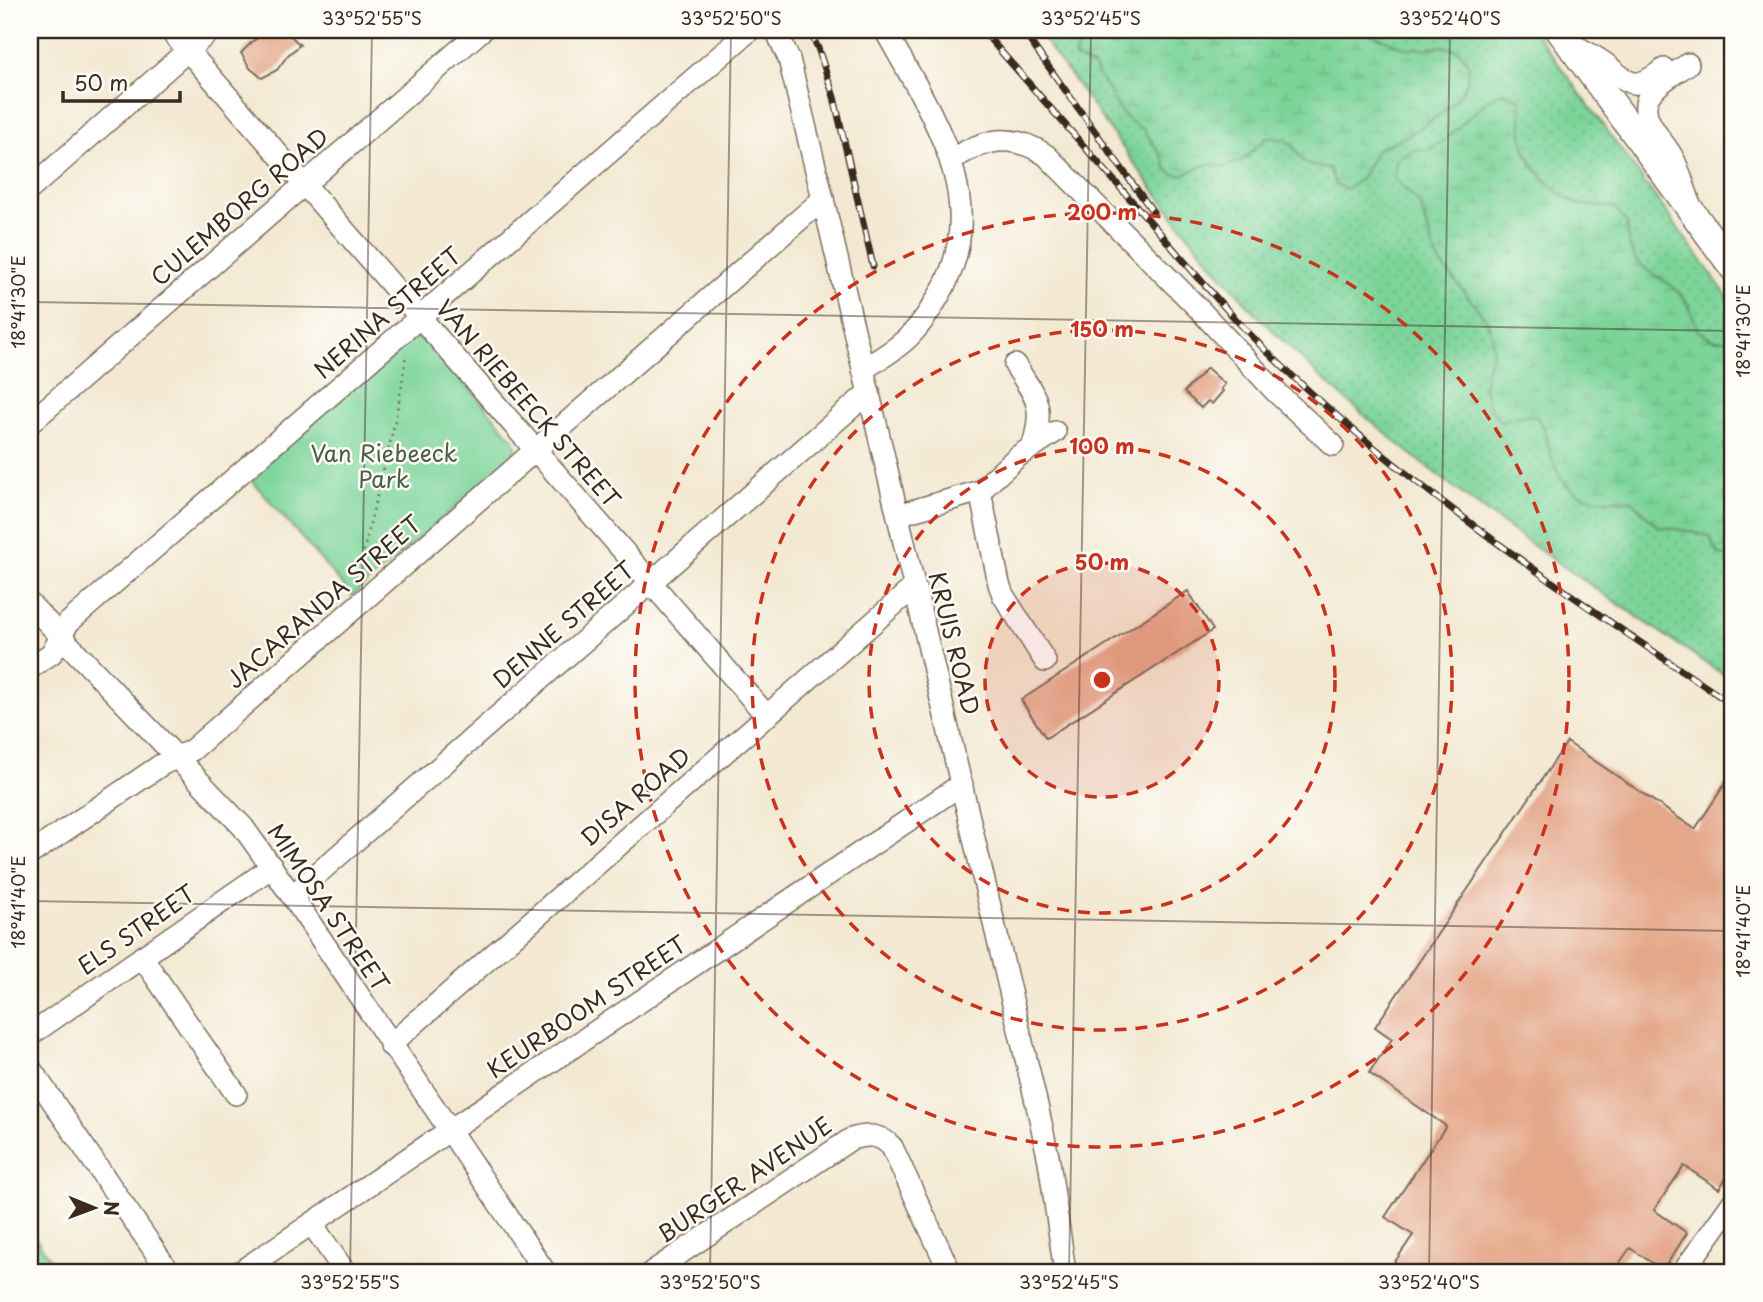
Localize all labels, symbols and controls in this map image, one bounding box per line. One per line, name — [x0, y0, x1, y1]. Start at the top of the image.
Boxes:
text: 33°52'55"S — [322, 4, 422, 31]
text: 33°52'50"S — [680, 4, 782, 31]
text: 33°52'45"S — [1041, 4, 1141, 31]
text: 33°52'40"S — [1399, 4, 1501, 31]
scale bar — [63, 60, 180, 104]
text: 50 m — [74, 66, 128, 98]
street label: CULEMBORG ROAD — [142, 119, 336, 293]
text: 200 m — [1067, 195, 1137, 227]
street label: NERINA STREET — [306, 238, 469, 386]
text: 18°41'30"E — [4, 255, 31, 349]
text: 18°41'30"E — [1729, 284, 1756, 378]
street label: VAN RIEBEECK STREET — [428, 291, 630, 515]
text: 150 m — [1070, 312, 1134, 344]
text: 100 m — [1069, 429, 1135, 461]
park label: Van Riebeeck Park — [310, 435, 458, 496]
street label: JACARANDA STREET — [218, 506, 429, 696]
text: 50 m — [1075, 545, 1129, 577]
street label: DENNE STREET — [484, 552, 642, 696]
street label: KRUIS ROAD — [920, 568, 990, 718]
centre of rings — [1090, 668, 1114, 692]
street label: DISA ROAD — [572, 738, 698, 854]
street label: MIMOSA STREET — [260, 816, 399, 998]
text: 18°41'40"E — [4, 855, 31, 949]
street label: ELS STREET — [70, 875, 202, 983]
text: 18°41'40"E — [1729, 884, 1756, 978]
street label: KEURBOOM STREET — [479, 926, 693, 1086]
street label: BURGER AVENUE — [650, 1107, 838, 1251]
north arrow — [60, 1172, 130, 1242]
text: N — [98, 1201, 126, 1216]
text: 33°52'55"S — [300, 1268, 400, 1295]
text: 33°52'50"S — [659, 1268, 761, 1295]
text: 33°52'45"S — [1019, 1268, 1119, 1295]
text: 33°52'40"S — [1378, 1268, 1480, 1295]

